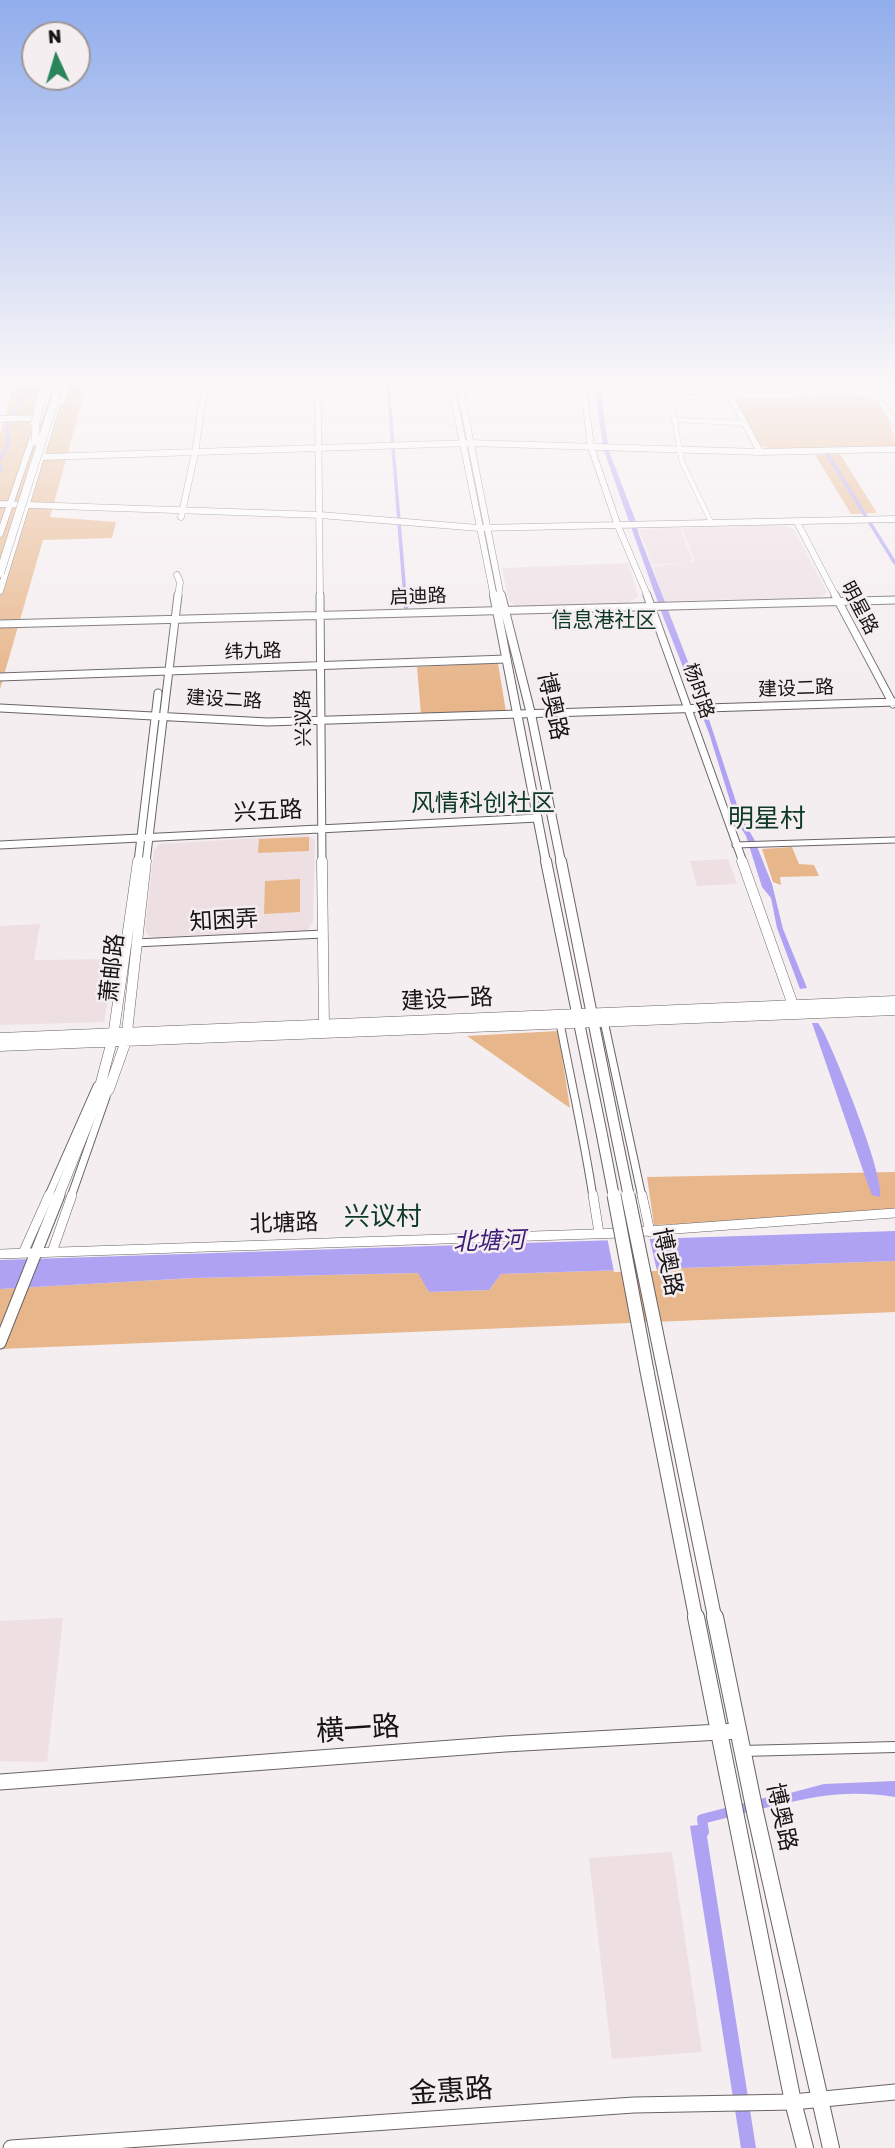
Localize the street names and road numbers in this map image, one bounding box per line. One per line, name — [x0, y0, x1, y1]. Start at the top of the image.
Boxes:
street label: 明星路 — [836, 577, 882, 639]
street label: 启迪路 — [389, 585, 447, 609]
street label: 纬九路 — [224, 640, 282, 664]
street label: 杨时路 — [678, 660, 718, 722]
street label: 博奥路 — [531, 669, 573, 743]
street label: 建设二路 — [758, 676, 834, 702]
street label: 建设二路 — [185, 687, 263, 713]
street label: 兴议路 — [292, 689, 316, 747]
street label: 兴五路 — [233, 796, 303, 828]
street label: 知困弄 — [189, 905, 259, 937]
street label: 萧邮路 — [96, 932, 130, 1004]
street label: 建设一路 — [400, 984, 494, 1016]
street label: 北塘路 — [249, 1209, 319, 1239]
street label: 博奥路 — [647, 1226, 687, 1298]
street label: 横一路 — [315, 1710, 401, 1750]
street label: 博奥路 — [760, 1780, 802, 1854]
street label: 金惠路 — [408, 2072, 494, 2112]

